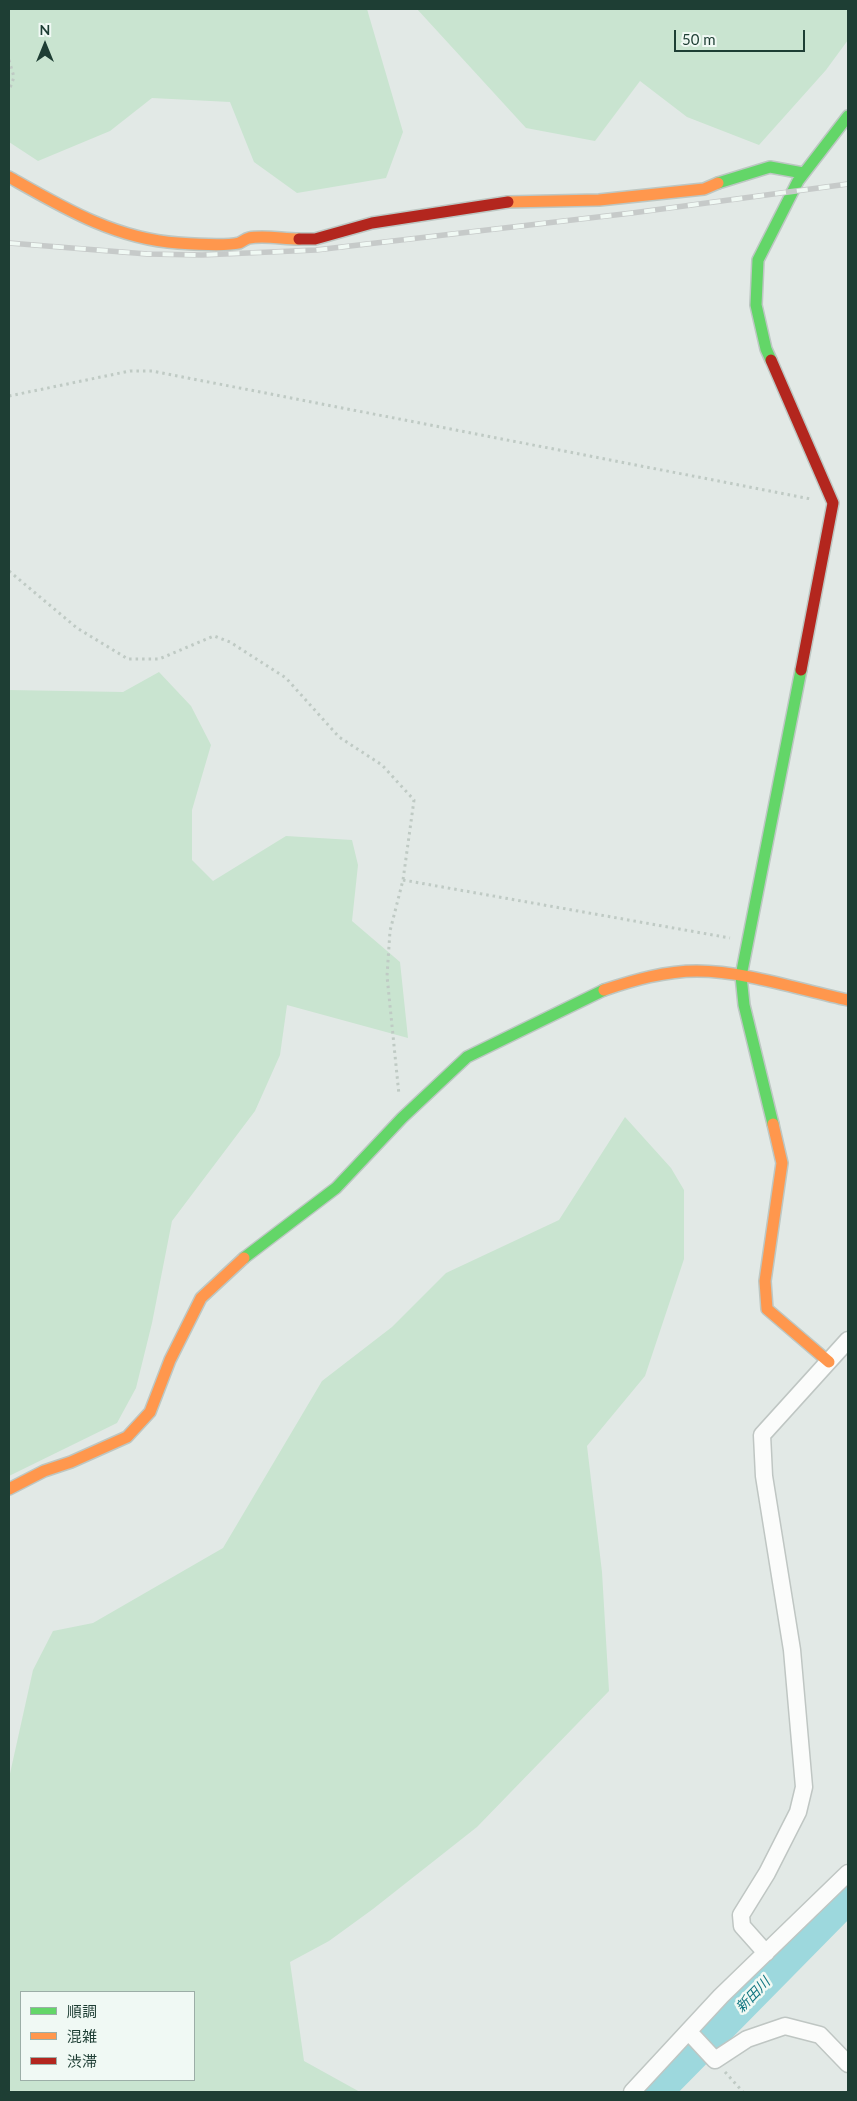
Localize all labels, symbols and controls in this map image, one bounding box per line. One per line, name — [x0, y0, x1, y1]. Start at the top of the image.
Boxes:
north arrow — [20, 20, 70, 70]
scale bar — [677, 20, 808, 52]
text: N — [40, 21, 50, 38]
text: 50 m — [682, 30, 716, 48]
water label: 新田川 — [732, 1974, 774, 2016]
legend — [20, 1991, 195, 2081]
text: 順調 — [67, 2002, 97, 2020]
text: 混雑 — [67, 2027, 97, 2045]
text: 渋滞 — [67, 2052, 97, 2070]

